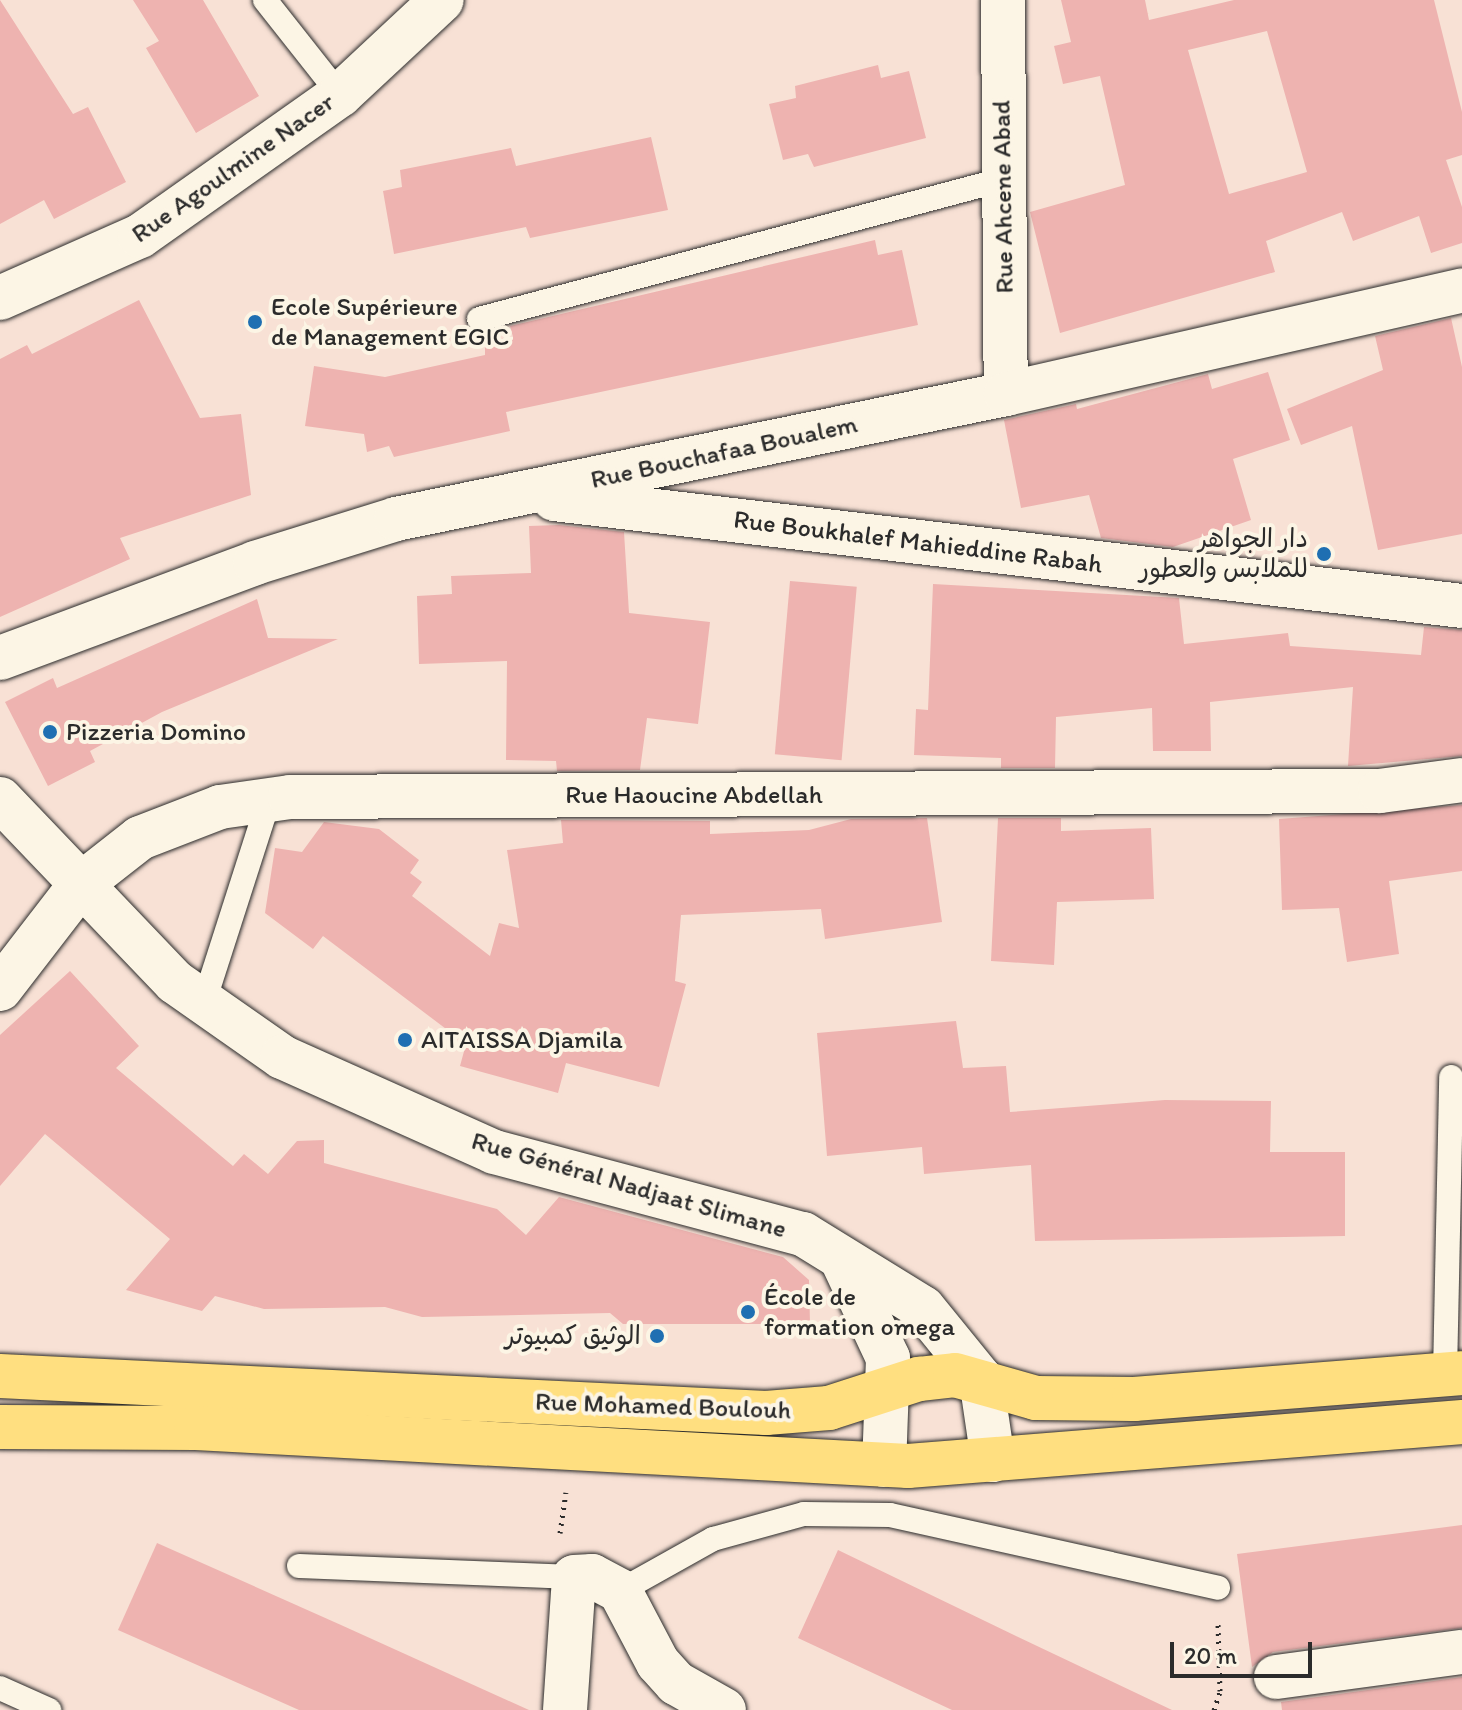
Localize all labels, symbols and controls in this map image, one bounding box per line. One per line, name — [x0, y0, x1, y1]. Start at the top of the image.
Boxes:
street label: Rue Agoulmine Nacer — [126, 86, 340, 250]
street label: Rue Ahcene Abad — [986, 100, 1020, 294]
place label: Ecole Supérieure de Management EGIC — [271, 291, 511, 352]
marker: Ecole Supérieure de Management EGIC — [246, 313, 264, 331]
street label: Rue Bouchafaa Boualem — [588, 408, 860, 496]
street label: Rue Boukhalef Mahieddine Rabah — [732, 504, 1104, 580]
place label: دار الجواهر للملابس والعطور — [1139, 523, 1308, 584]
marker: دار الجواهر للملابس والعطور — [1315, 545, 1333, 563]
place label: Pizzeria Domino — [66, 716, 246, 748]
marker: Pizzeria Domino — [41, 723, 59, 741]
street label: Rue Haoucine Abdellah — [566, 779, 822, 811]
place label: AITAISSA Djamila — [421, 1024, 623, 1056]
marker: AITAISSA Djamila — [396, 1031, 414, 1049]
street label: Rue Général Nadjaat Slimane — [468, 1125, 790, 1245]
place label: École de formation omega — [764, 1281, 955, 1342]
marker: École de formation omega — [739, 1303, 757, 1321]
place label: الوثيق كمبيوتر — [505, 1320, 641, 1352]
marker: الوثيق كمبيوتر — [648, 1327, 666, 1345]
street label: Rue Mohamed Boulouh — [535, 1386, 791, 1426]
scale bar — [1174, 1626, 1316, 1676]
text: 20 m — [1184, 1641, 1237, 1670]

